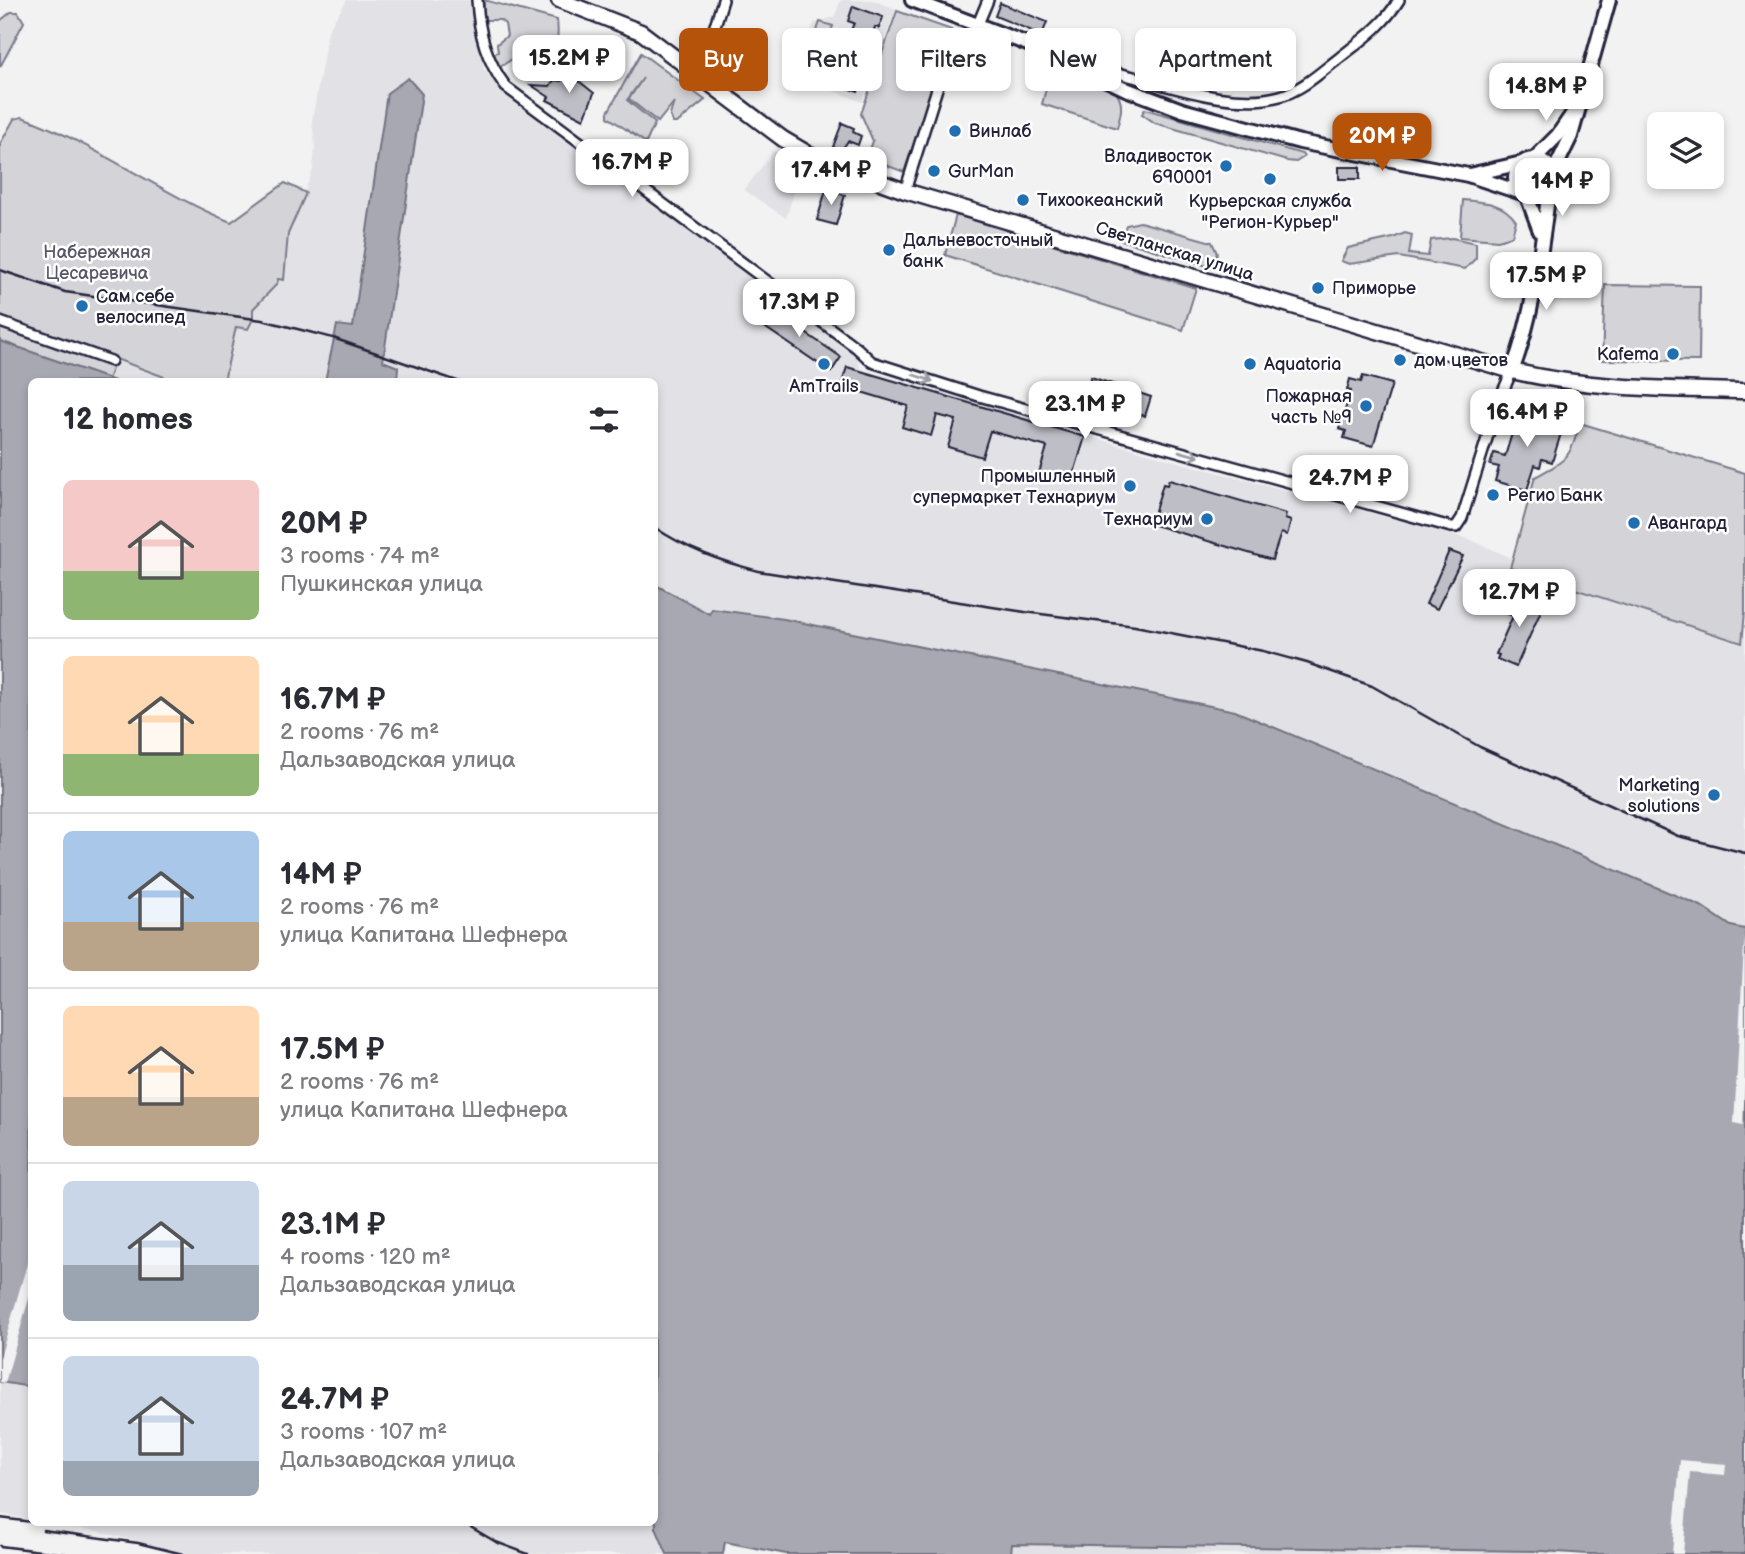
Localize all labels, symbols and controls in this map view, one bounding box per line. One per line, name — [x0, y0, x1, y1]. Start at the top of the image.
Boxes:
chip: Buy — [679, 28, 768, 91]
chip: Rent — [782, 28, 882, 91]
chip: Filters — [896, 28, 1011, 91]
chip: New — [1025, 28, 1121, 91]
chip: Apartment — [1135, 28, 1296, 91]
pin: 15.2M ₽ — [504, 36, 634, 95]
text: 15.2M ₽ — [528, 44, 610, 72]
pin: 14.8M ₽ — [1481, 64, 1611, 123]
text: 14.8M ₽ — [1505, 72, 1587, 100]
map controls — [1647, 112, 1724, 189]
button: layers — [1647, 112, 1724, 189]
pin: 20M ₽ — [1333, 114, 1431, 173]
place label: Винлаб — [969, 121, 1032, 142]
text: 20M ₽ — [1348, 122, 1416, 150]
marker: Винлаб — [947, 123, 963, 139]
pin: 16.7M ₽ — [567, 140, 697, 199]
place label: Владивосток 690001 — [1104, 146, 1212, 188]
text: 16.7M ₽ — [592, 148, 672, 176]
pin: 17.4M ₽ — [766, 148, 896, 207]
text: 17.4M ₽ — [791, 156, 871, 184]
marker: Владивосток 690001 — [1218, 158, 1234, 174]
pin: 14M ₽ — [1513, 158, 1611, 218]
place label: GurMan — [948, 161, 1014, 182]
marker: GurMan — [926, 163, 942, 179]
text: 14M ₽ — [1531, 167, 1593, 195]
marker: Курьерская служба "Регион-Курьер" — [1262, 171, 1278, 187]
place label: Тихоокеанский — [1037, 190, 1163, 211]
place label: Курьерская служба "Регион-Курьер" — [1188, 191, 1352, 233]
marker: Тихоокеанский — [1015, 192, 1031, 208]
street label: Светланская улица — [1093, 217, 1257, 286]
place label: Дальневосточный банк — [903, 230, 1054, 272]
park label: Набережная Цесаревича — [43, 242, 151, 284]
marker: Дальневосточный банк — [881, 242, 897, 258]
pin: 17.5M ₽ — [1481, 252, 1611, 312]
text: 17.5M ₽ — [1506, 261, 1586, 289]
place label: Приморье — [1332, 278, 1416, 299]
pin: 17.3M ₽ — [734, 280, 864, 339]
marker: Приморье — [1310, 280, 1326, 296]
place label: Сам себе велосипед — [96, 286, 185, 328]
text: 17.3M ₽ — [759, 288, 839, 316]
marker: Сам себе велосипед — [74, 298, 90, 314]
place label: Kafema — [1597, 344, 1659, 365]
marker: Kafema — [1665, 346, 1681, 362]
place label: дом цветов — [1414, 350, 1509, 371]
marker: дом цветов — [1392, 352, 1408, 368]
place label: Aquatoria — [1264, 354, 1341, 375]
marker: AmTrails — [816, 356, 832, 372]
marker: Aquatoria — [1242, 356, 1258, 372]
one-way arrow — [912, 373, 934, 386]
place label: AmTrails — [789, 376, 859, 397]
pin: 23.1M ₽ — [1020, 382, 1150, 441]
place label: Пожарная часть №9 — [1266, 386, 1352, 428]
text: 23.1M ₽ — [1045, 390, 1125, 418]
pin: 16.4M ₽ — [1462, 390, 1592, 449]
marker: Пожарная часть №9 — [1358, 398, 1374, 414]
text: 16.4M ₽ — [1486, 398, 1568, 426]
icon: filters — [585, 401, 623, 439]
text: 12 homes — [63, 402, 193, 438]
one-way arrow — [1178, 448, 1200, 461]
pin: 24.7M ₽ — [1285, 456, 1415, 515]
text: 24.7M ₽ — [1308, 464, 1392, 492]
place label: Промышленный супермаркет Технариум — [913, 466, 1116, 508]
marker: Промышленный супермаркет Технариум — [1122, 478, 1138, 494]
place label: Регио Банк — [1507, 485, 1603, 506]
marker: Регио Банк — [1485, 487, 1501, 503]
text: 20M ₽ — [280, 506, 368, 542]
icon: home — [119, 508, 203, 592]
place label: Технариум — [1103, 509, 1193, 530]
marker: Технариум — [1199, 511, 1215, 527]
place label: Авангард — [1647, 513, 1727, 534]
marker: Авангард — [1626, 515, 1642, 531]
text: 3 rooms · 74 m² — [280, 542, 440, 570]
text: Пушкинская улица — [280, 570, 483, 598]
pin: 12.7M ₽ — [1454, 570, 1584, 629]
text: 12.7M ₽ — [1479, 578, 1559, 606]
text: 16.7M ₽ — [280, 682, 385, 718]
icon: home — [119, 684, 203, 768]
text: 2 rooms · 76 m² — [280, 718, 439, 746]
text: Дальзаводская улица — [280, 746, 516, 774]
place label: Marketing solutions — [1618, 775, 1700, 817]
marker: Marketing solutions — [1706, 787, 1722, 803]
text: 14M ₽ — [280, 857, 362, 893]
icon: home — [119, 859, 203, 943]
text: 2 rooms · 76 m² — [280, 893, 439, 921]
text: улица Капитана Шефнера — [280, 921, 568, 949]
text: 17.5M ₽ — [280, 1032, 385, 1068]
icon: home — [119, 1034, 203, 1118]
text: 2 rooms · 76 m² — [280, 1068, 439, 1096]
text: улица Капитана Шефнера — [280, 1096, 568, 1124]
text: 23.1M ₽ — [280, 1207, 385, 1243]
icon: home — [119, 1209, 203, 1293]
text: 4 rooms · 120 m² — [280, 1243, 451, 1271]
text: Дальзаводская улица — [280, 1271, 516, 1299]
text: 24.7M ₽ — [280, 1382, 389, 1418]
icon: home — [119, 1384, 203, 1468]
text: 3 rooms · 107 m² — [280, 1418, 447, 1446]
text: Дальзаводская улица — [280, 1446, 516, 1474]

